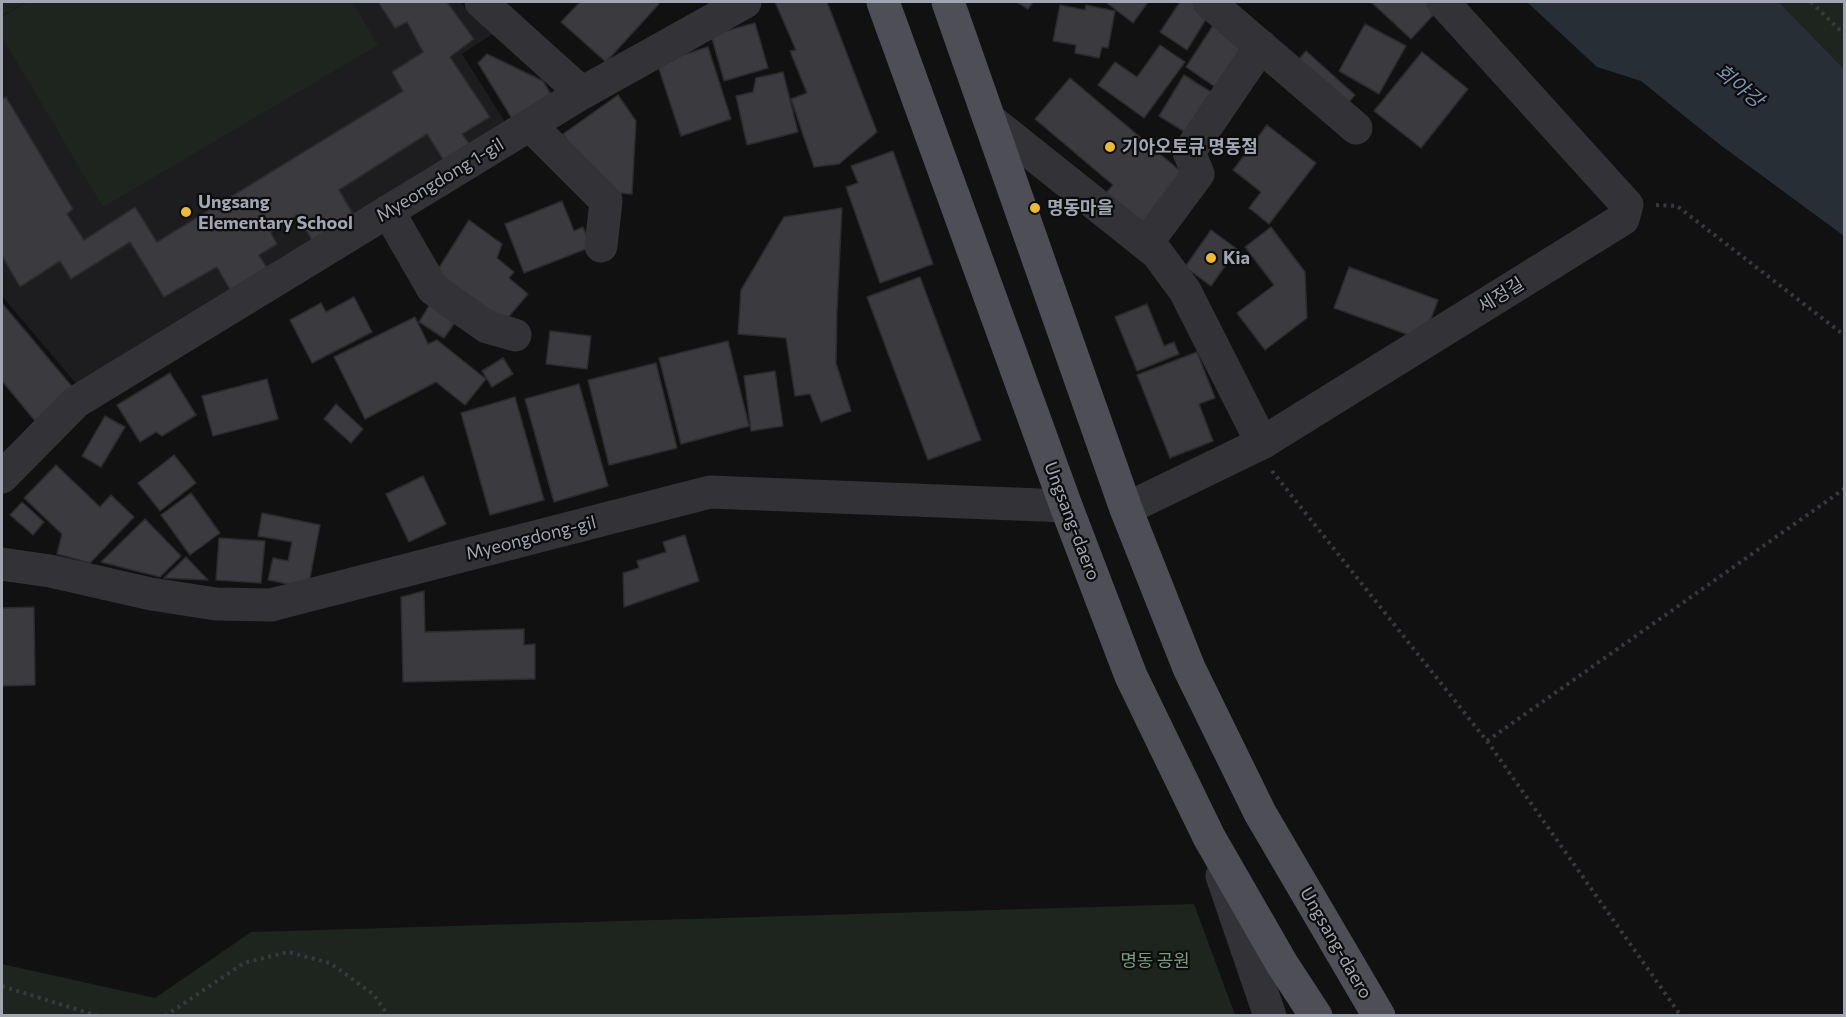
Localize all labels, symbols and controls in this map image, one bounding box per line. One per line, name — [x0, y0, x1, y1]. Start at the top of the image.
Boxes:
water label: 회야강 — [1710, 59, 1768, 113]
street label: Myeongdong 1-gil — [372, 133, 508, 227]
place label: 기아오토큐 명동점 — [1122, 136, 1258, 158]
marker: 기아오토큐 명동점 — [1103, 140, 1117, 154]
place label: Ungsang Elementary School — [198, 191, 353, 234]
place label: 명동마을 — [1047, 197, 1113, 219]
marker: 명동마을 — [1028, 201, 1042, 215]
marker: Ungsang Elementary School — [179, 205, 193, 219]
place label: Kia — [1223, 247, 1250, 269]
marker: Kia — [1204, 251, 1218, 265]
street label: 세정길 — [1474, 273, 1528, 317]
street label: Ungsang-daero — [1040, 459, 1104, 583]
street label: Myeongdong-gil — [464, 511, 598, 565]
street label: Ungsang-daero — [1295, 883, 1377, 1003]
park label: 명동 공원 — [1120, 950, 1190, 972]

